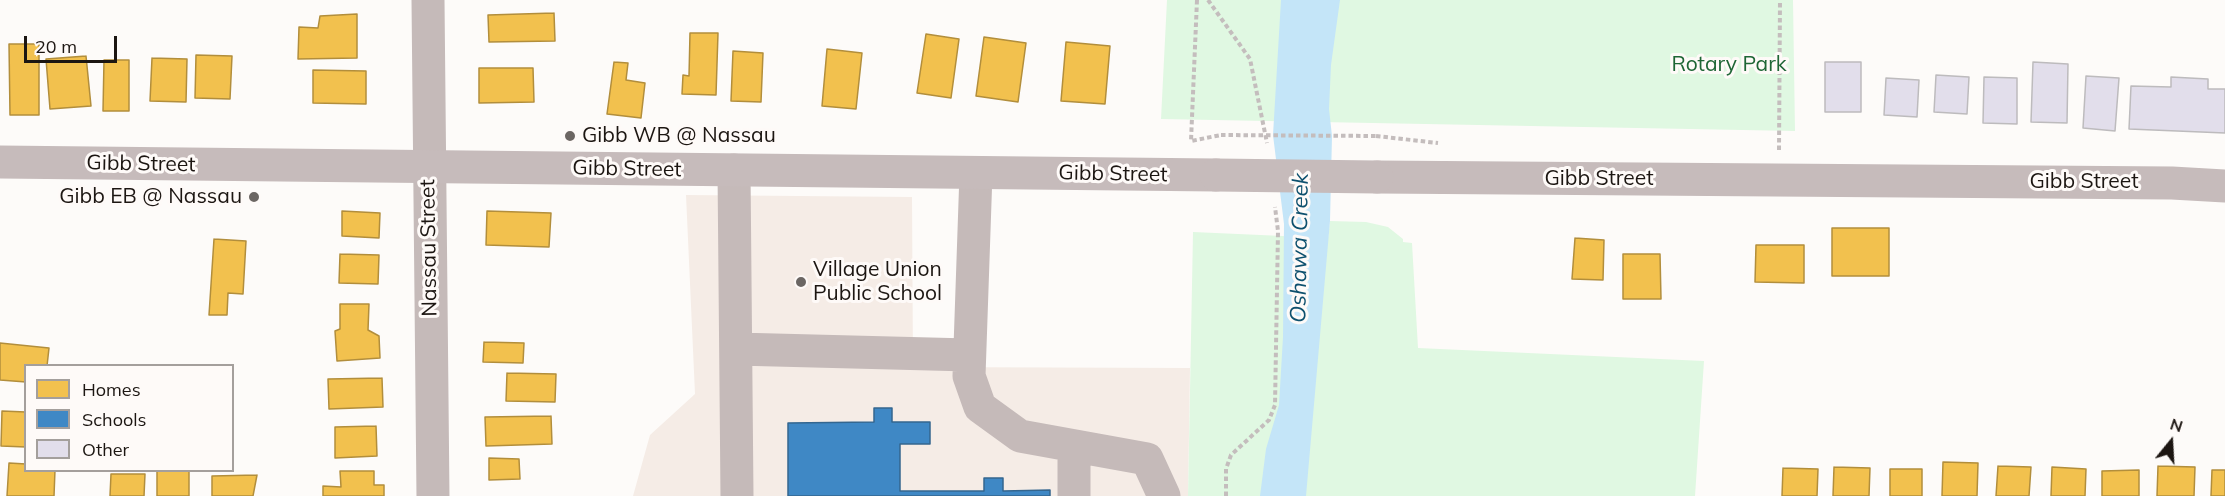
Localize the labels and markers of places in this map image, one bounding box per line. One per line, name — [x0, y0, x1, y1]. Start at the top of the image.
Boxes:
place label: Gibb WB @ Nassau — [582, 123, 776, 149]
marker: Gibb WB @ Nassau — [563, 129, 577, 143]
place label: Gibb EB @ Nassau — [59, 184, 242, 210]
marker: Gibb EB @ Nassau — [247, 190, 261, 204]
place label: Village Union Public School — [813, 257, 942, 307]
marker: Village Union Public School — [794, 275, 808, 289]

